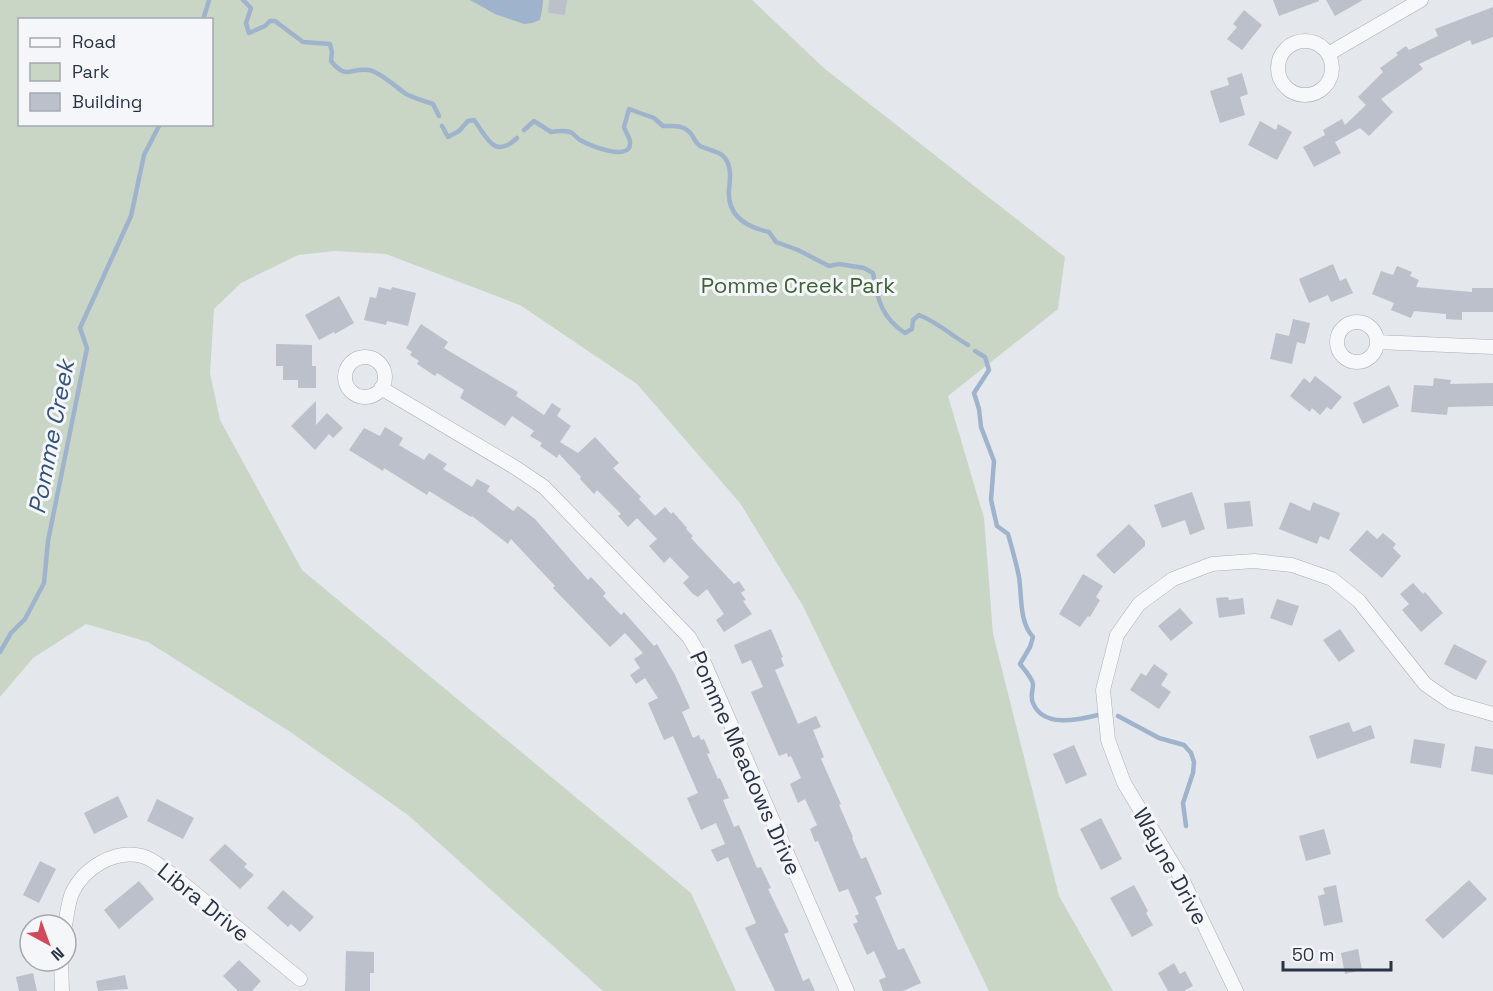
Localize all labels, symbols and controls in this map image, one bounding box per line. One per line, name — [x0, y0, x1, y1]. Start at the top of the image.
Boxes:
legend — [18, 18, 213, 126]
text: Road — [72, 30, 116, 53]
text: Park — [72, 60, 110, 83]
text: Building — [72, 90, 142, 113]
park label: Pomme Creek Park — [701, 271, 895, 299]
water label: Pomme Creek — [21, 355, 82, 516]
street label: Pomme Meadows Drive — [684, 647, 808, 879]
street label: Wayne Drive — [1127, 802, 1215, 930]
street label: Libra Drive — [152, 856, 256, 948]
north arrow — [18, 913, 78, 973]
scale bar — [1283, 934, 1391, 972]
text: N — [47, 942, 68, 965]
text: 50 m — [1292, 943, 1334, 966]

